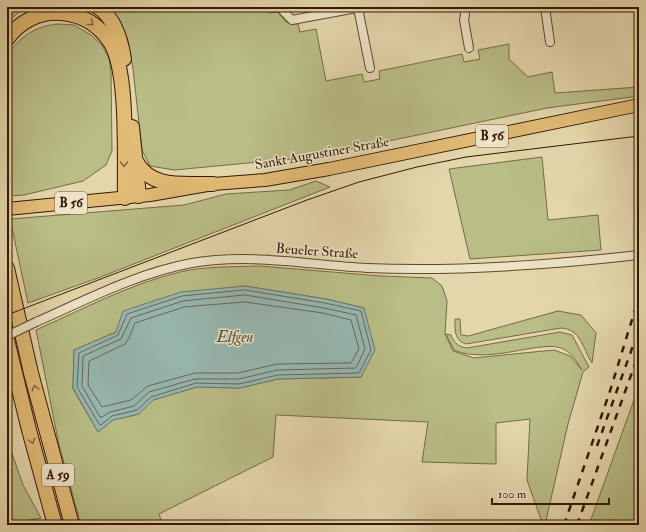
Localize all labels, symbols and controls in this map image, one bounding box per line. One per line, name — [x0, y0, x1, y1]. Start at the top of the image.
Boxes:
one-way arrow — [87, 18, 94, 26]
road number: B 56 — [476, 125, 508, 147]
street label: Sankt Augustiner Straße — [253, 133, 391, 173]
one-way arrow — [120, 161, 129, 167]
road number: B 56 — [55, 192, 87, 214]
street label: Beueler Straße — [275, 240, 359, 262]
water label: Elfgen — [216, 328, 253, 347]
one-way arrow — [31, 385, 39, 391]
one-way arrow — [27, 438, 36, 445]
road number: A 59 — [42, 464, 74, 486]
scale bar — [492, 480, 609, 506]
text: 100 m — [498, 487, 527, 502]

